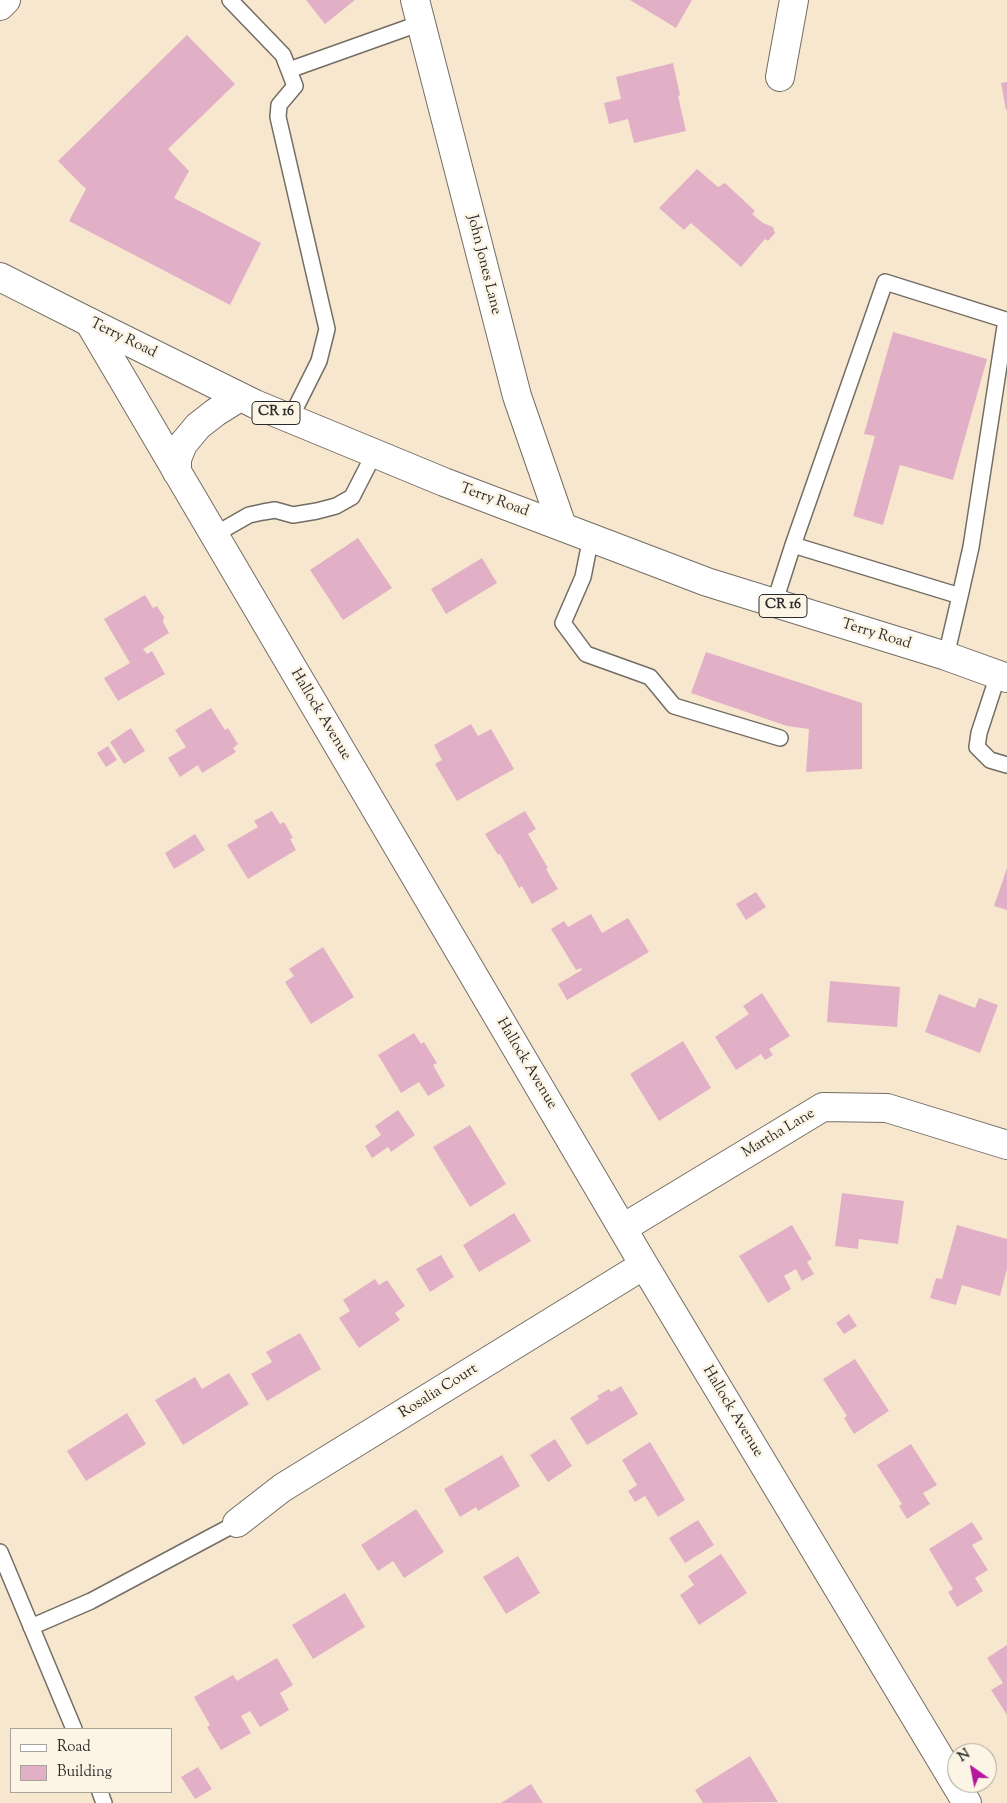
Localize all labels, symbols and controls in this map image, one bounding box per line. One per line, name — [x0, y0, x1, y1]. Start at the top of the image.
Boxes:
street label: John Jones Lane — [462, 213, 504, 317]
street label: Terry Road — [87, 315, 159, 363]
road number: CR 16 — [252, 402, 300, 424]
street label: Terry Road — [457, 480, 531, 522]
road number: CR 16 — [759, 594, 807, 618]
street label: Terry Road — [839, 616, 913, 654]
street label: Hallock Avenue — [286, 666, 354, 764]
street label: Hallock Avenue — [492, 1015, 560, 1113]
street label: Martha Lane — [739, 1105, 819, 1163]
street label: Rosalia Court — [396, 1361, 482, 1423]
street label: Hallock Avenue — [698, 1363, 766, 1461]
legend — [10, 1728, 172, 1793]
text: Road — [57, 1737, 91, 1758]
north arrow — [947, 1743, 997, 1793]
text: N — [954, 1745, 975, 1768]
text: Building — [57, 1762, 112, 1783]

